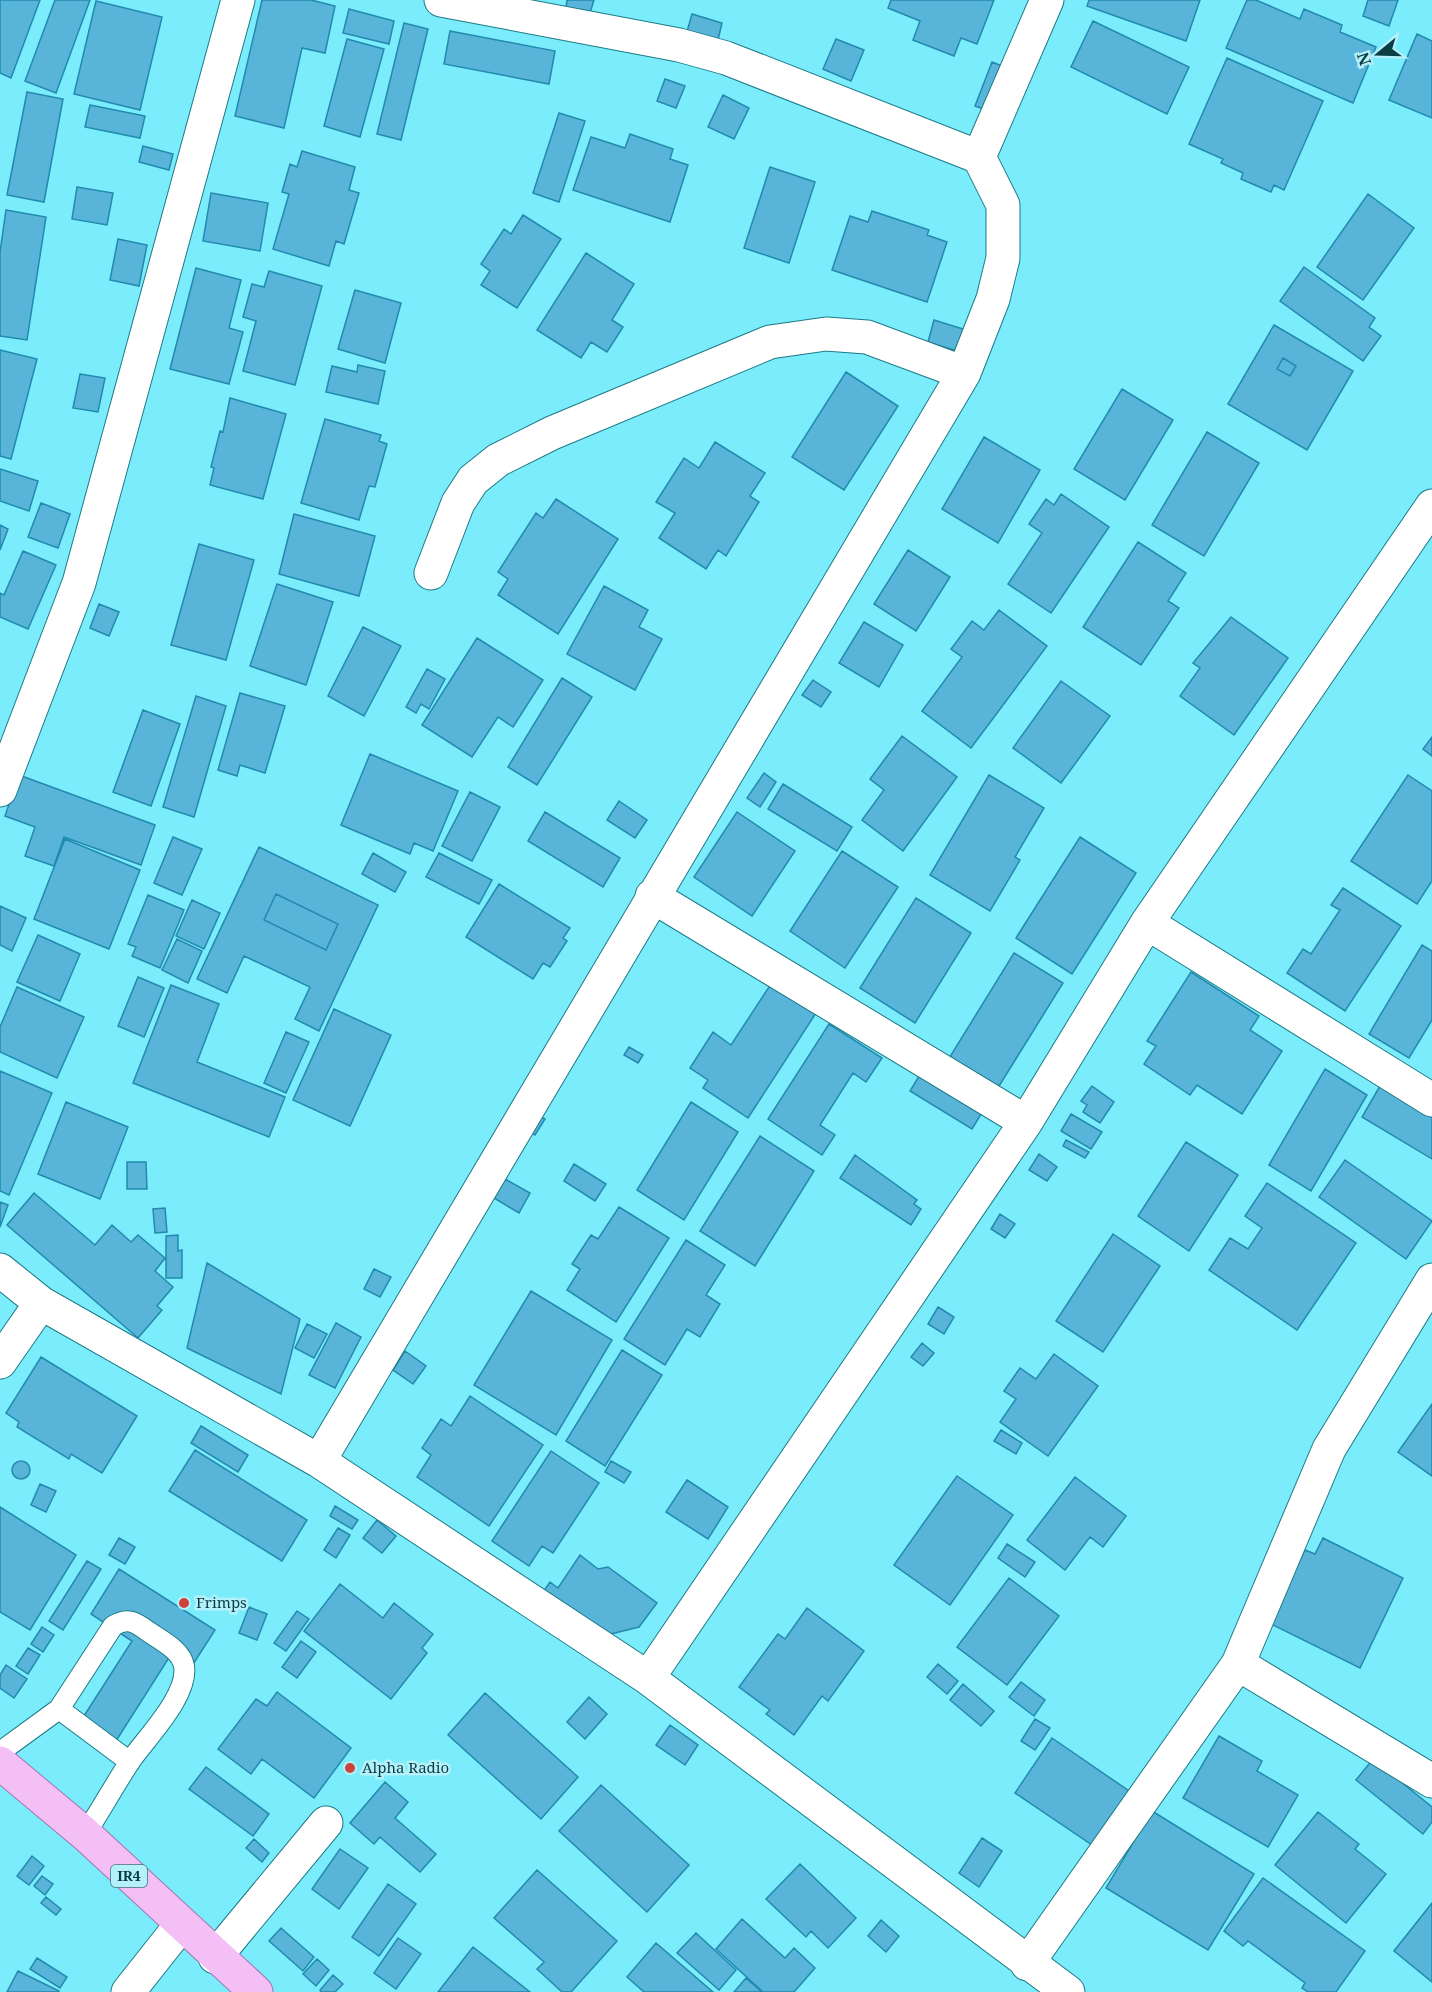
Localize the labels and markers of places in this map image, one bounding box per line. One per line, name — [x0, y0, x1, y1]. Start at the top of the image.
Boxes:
place label: Frimps — [196, 1592, 247, 1612]
marker: Frimps — [177, 1596, 191, 1610]
place label: Alpha Radio — [362, 1757, 449, 1777]
marker: Alpha Radio — [343, 1761, 357, 1775]

